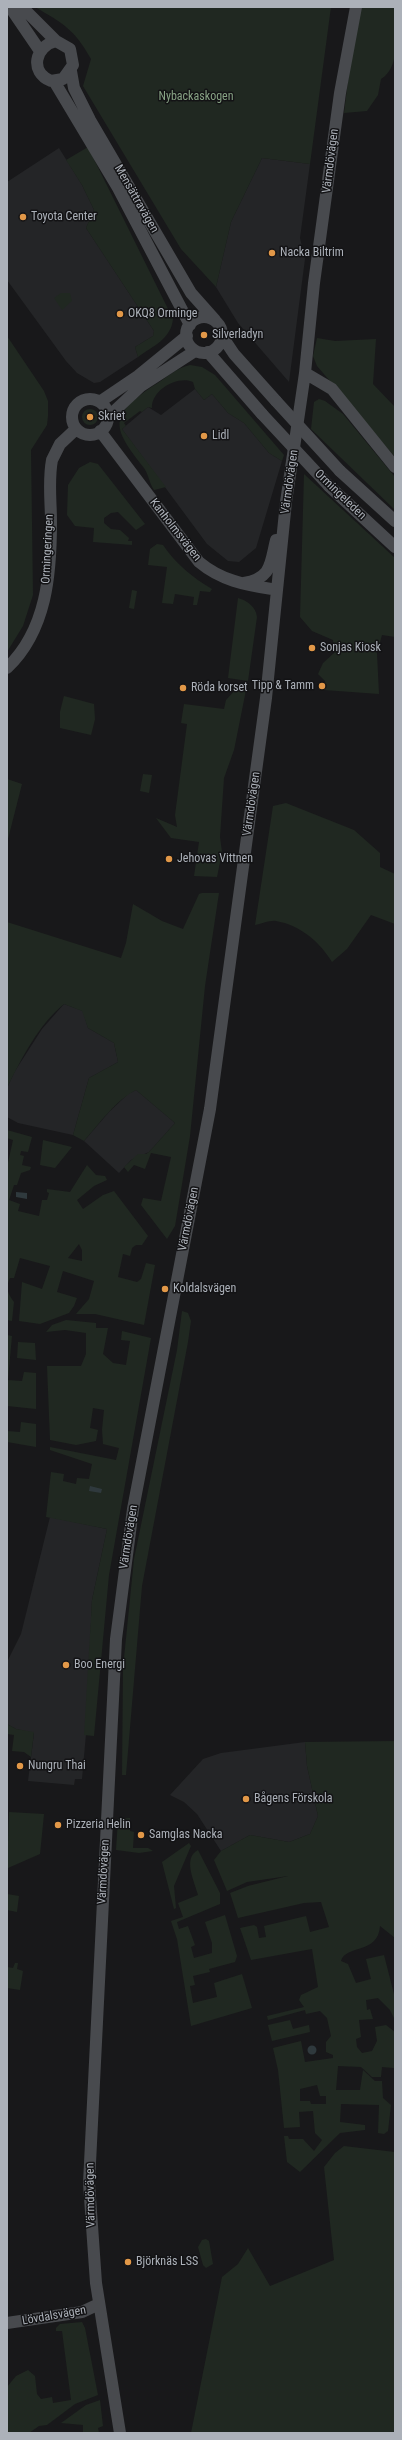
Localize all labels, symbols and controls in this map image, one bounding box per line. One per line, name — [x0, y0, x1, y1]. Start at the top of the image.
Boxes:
park label: Nybackaskogen — [158, 90, 234, 104]
street label: Värmdövägen — [320, 128, 342, 194]
street label: Mensättravägen — [111, 162, 161, 236]
place label: Toyota Center — [31, 210, 97, 224]
marker: Toyota Center — [18, 212, 28, 222]
place label: Nacka Biltrim — [280, 246, 344, 260]
marker: Nacka Biltrim — [267, 248, 277, 258]
place label: OKQ8 Orminge — [128, 307, 197, 321]
marker: OKQ8 Orminge — [115, 309, 125, 319]
place label: Silverladyn — [212, 328, 263, 342]
marker: Silverladyn — [199, 330, 209, 340]
place label: Skriet — [98, 410, 125, 424]
marker: Skriet — [85, 412, 95, 422]
place label: Lidl — [212, 429, 229, 443]
marker: Lidl — [199, 431, 209, 441]
street label: Värmdövägen — [278, 449, 302, 515]
street label: Ormingeleden — [311, 467, 369, 523]
street label: Kanholmsvägen — [146, 496, 204, 564]
street label: Ormingeringen — [39, 514, 57, 584]
place label: Sonjas Kiosk — [320, 641, 381, 655]
marker: Sonjas Kiosk — [307, 643, 317, 653]
place label: Tipp & Tamm — [252, 679, 314, 693]
place label: Röda korset — [191, 681, 248, 695]
marker: Tipp & Tamm — [317, 681, 327, 691]
marker: Röda korset — [178, 683, 188, 693]
street label: Värmdövägen — [240, 771, 264, 837]
place label: Jehovas Vittnen — [177, 852, 253, 866]
marker: Jehovas Vittnen — [164, 854, 174, 864]
street label: Värmdövägen — [176, 1186, 202, 1252]
place label: Koldalsvägen — [173, 1282, 236, 1296]
marker: Koldalsvägen — [160, 1284, 170, 1294]
street label: Värmdövägen — [117, 1504, 141, 1570]
place label: Boo Energi — [74, 1658, 125, 1672]
marker: Boo Energi — [61, 1660, 71, 1670]
place label: Nungru Thai — [28, 1759, 86, 1773]
marker: Nungru Thai — [15, 1761, 25, 1771]
place label: Bågens Förskola — [254, 1792, 333, 1806]
marker: Bågens Förskola — [241, 1794, 251, 1804]
place label: Pizzeria Helin — [66, 1818, 131, 1832]
marker: Pizzeria Helin — [53, 1820, 63, 1830]
place label: Samglas Nacka — [149, 1828, 223, 1842]
marker: Samglas Nacka — [136, 1830, 146, 1840]
street label: Värmdövägen — [95, 1839, 113, 1905]
street label: Värmdövägen — [83, 2162, 99, 2228]
place label: Björknäs LSS — [136, 2255, 198, 2269]
marker: Björknäs LSS — [123, 2257, 133, 2267]
street label: Lövdalsvägen — [21, 2303, 87, 2329]

